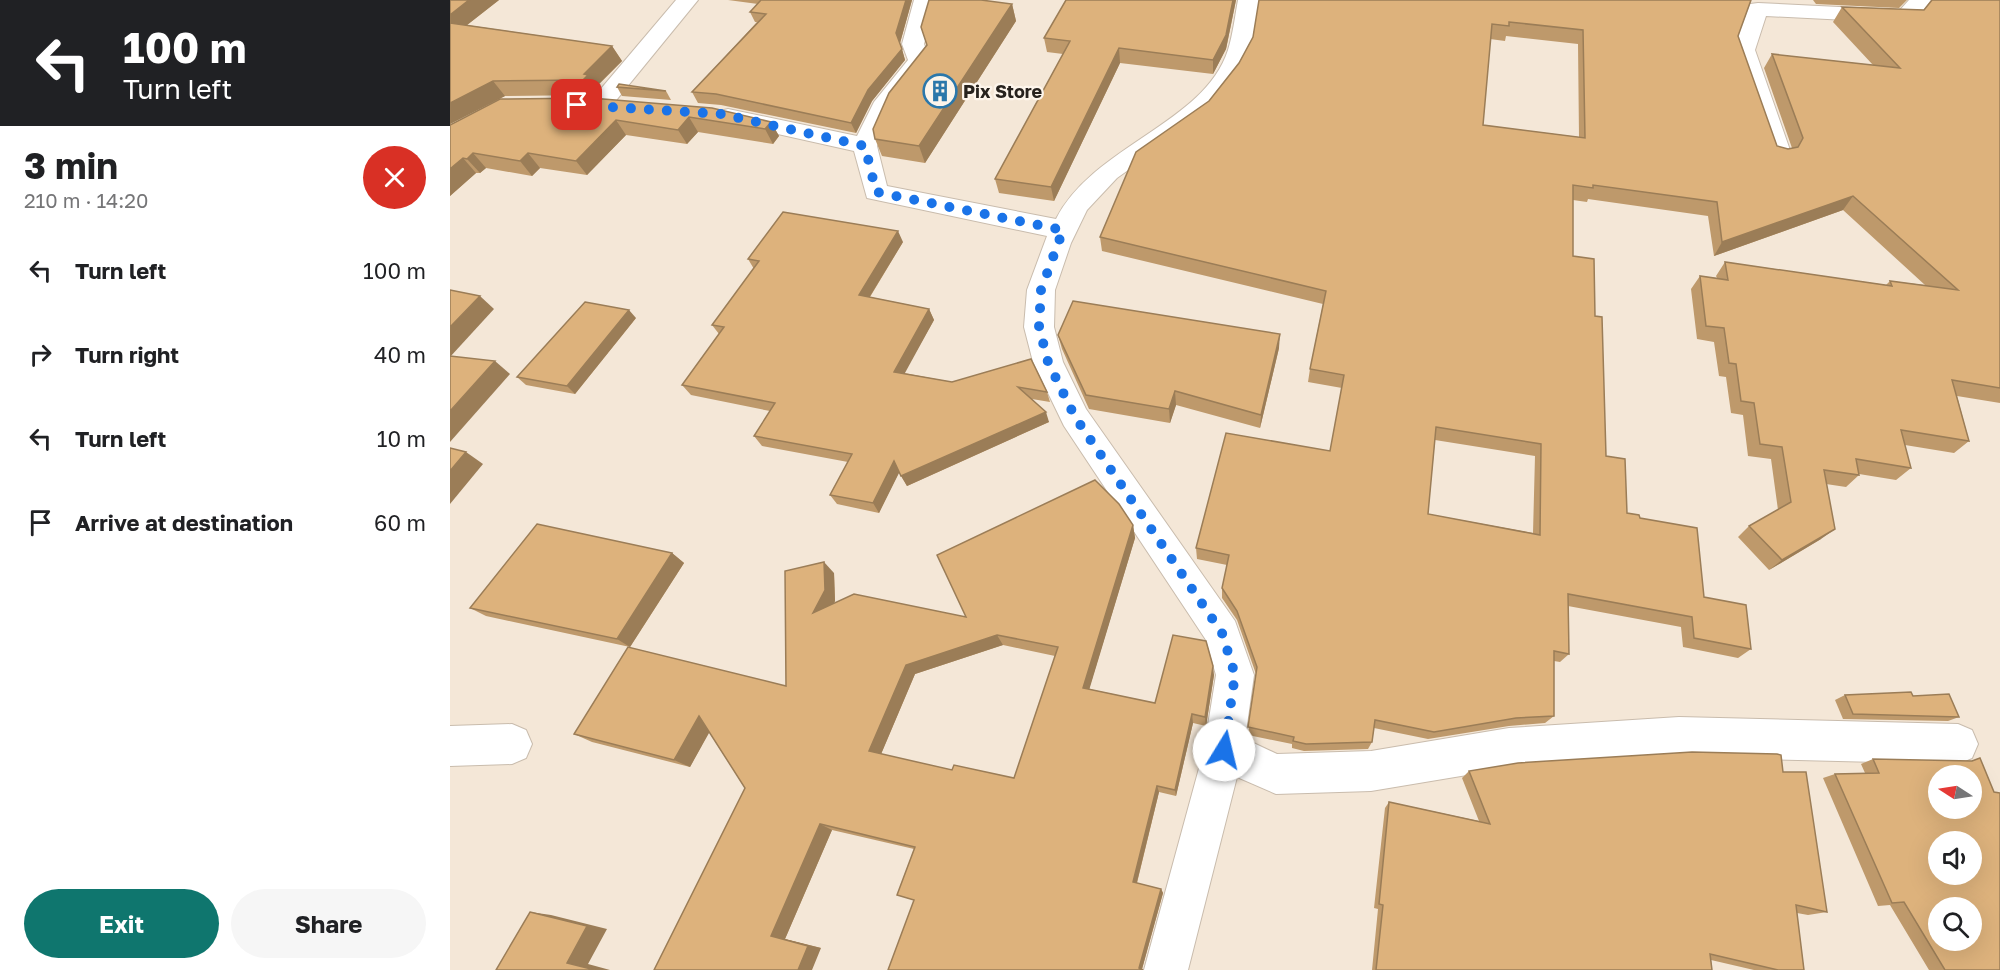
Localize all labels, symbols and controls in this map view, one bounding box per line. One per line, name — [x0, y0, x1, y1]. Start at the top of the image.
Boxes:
text: 100 m — [123, 22, 246, 72]
icon: left — [24, 24, 102, 102]
text: Turn left — [123, 73, 232, 105]
building icon: Pix Store — [922, 73, 958, 109]
pin — [551, 79, 602, 130]
place label: Pix Store — [963, 80, 1043, 102]
icon: arrive — [560, 88, 593, 121]
text: 3 min — [24, 144, 118, 187]
button: close — [363, 146, 426, 209]
text: 210 m · 14:20 — [24, 188, 148, 212]
icon: left — [24, 254, 57, 287]
text: Turn left — [75, 257, 166, 284]
text: 100 m — [363, 257, 426, 284]
icon: right — [24, 338, 57, 371]
text: Turn right — [75, 341, 179, 368]
text: 40 m — [374, 341, 426, 368]
icon: left — [24, 422, 57, 455]
text: Turn left — [75, 425, 166, 452]
text: 10 m — [377, 425, 426, 452]
icon: arrive — [24, 506, 57, 539]
text: Arrive at destination — [75, 509, 293, 536]
text: 60 m — [374, 509, 426, 536]
position arrow — [1192, 718, 1256, 782]
north arrow — [1928, 765, 1982, 819]
map controls — [1928, 765, 1982, 951]
button: sound — [1928, 831, 1982, 885]
button: Exit — [24, 889, 219, 958]
button: Share — [231, 889, 426, 958]
button: search — [1928, 897, 1982, 951]

